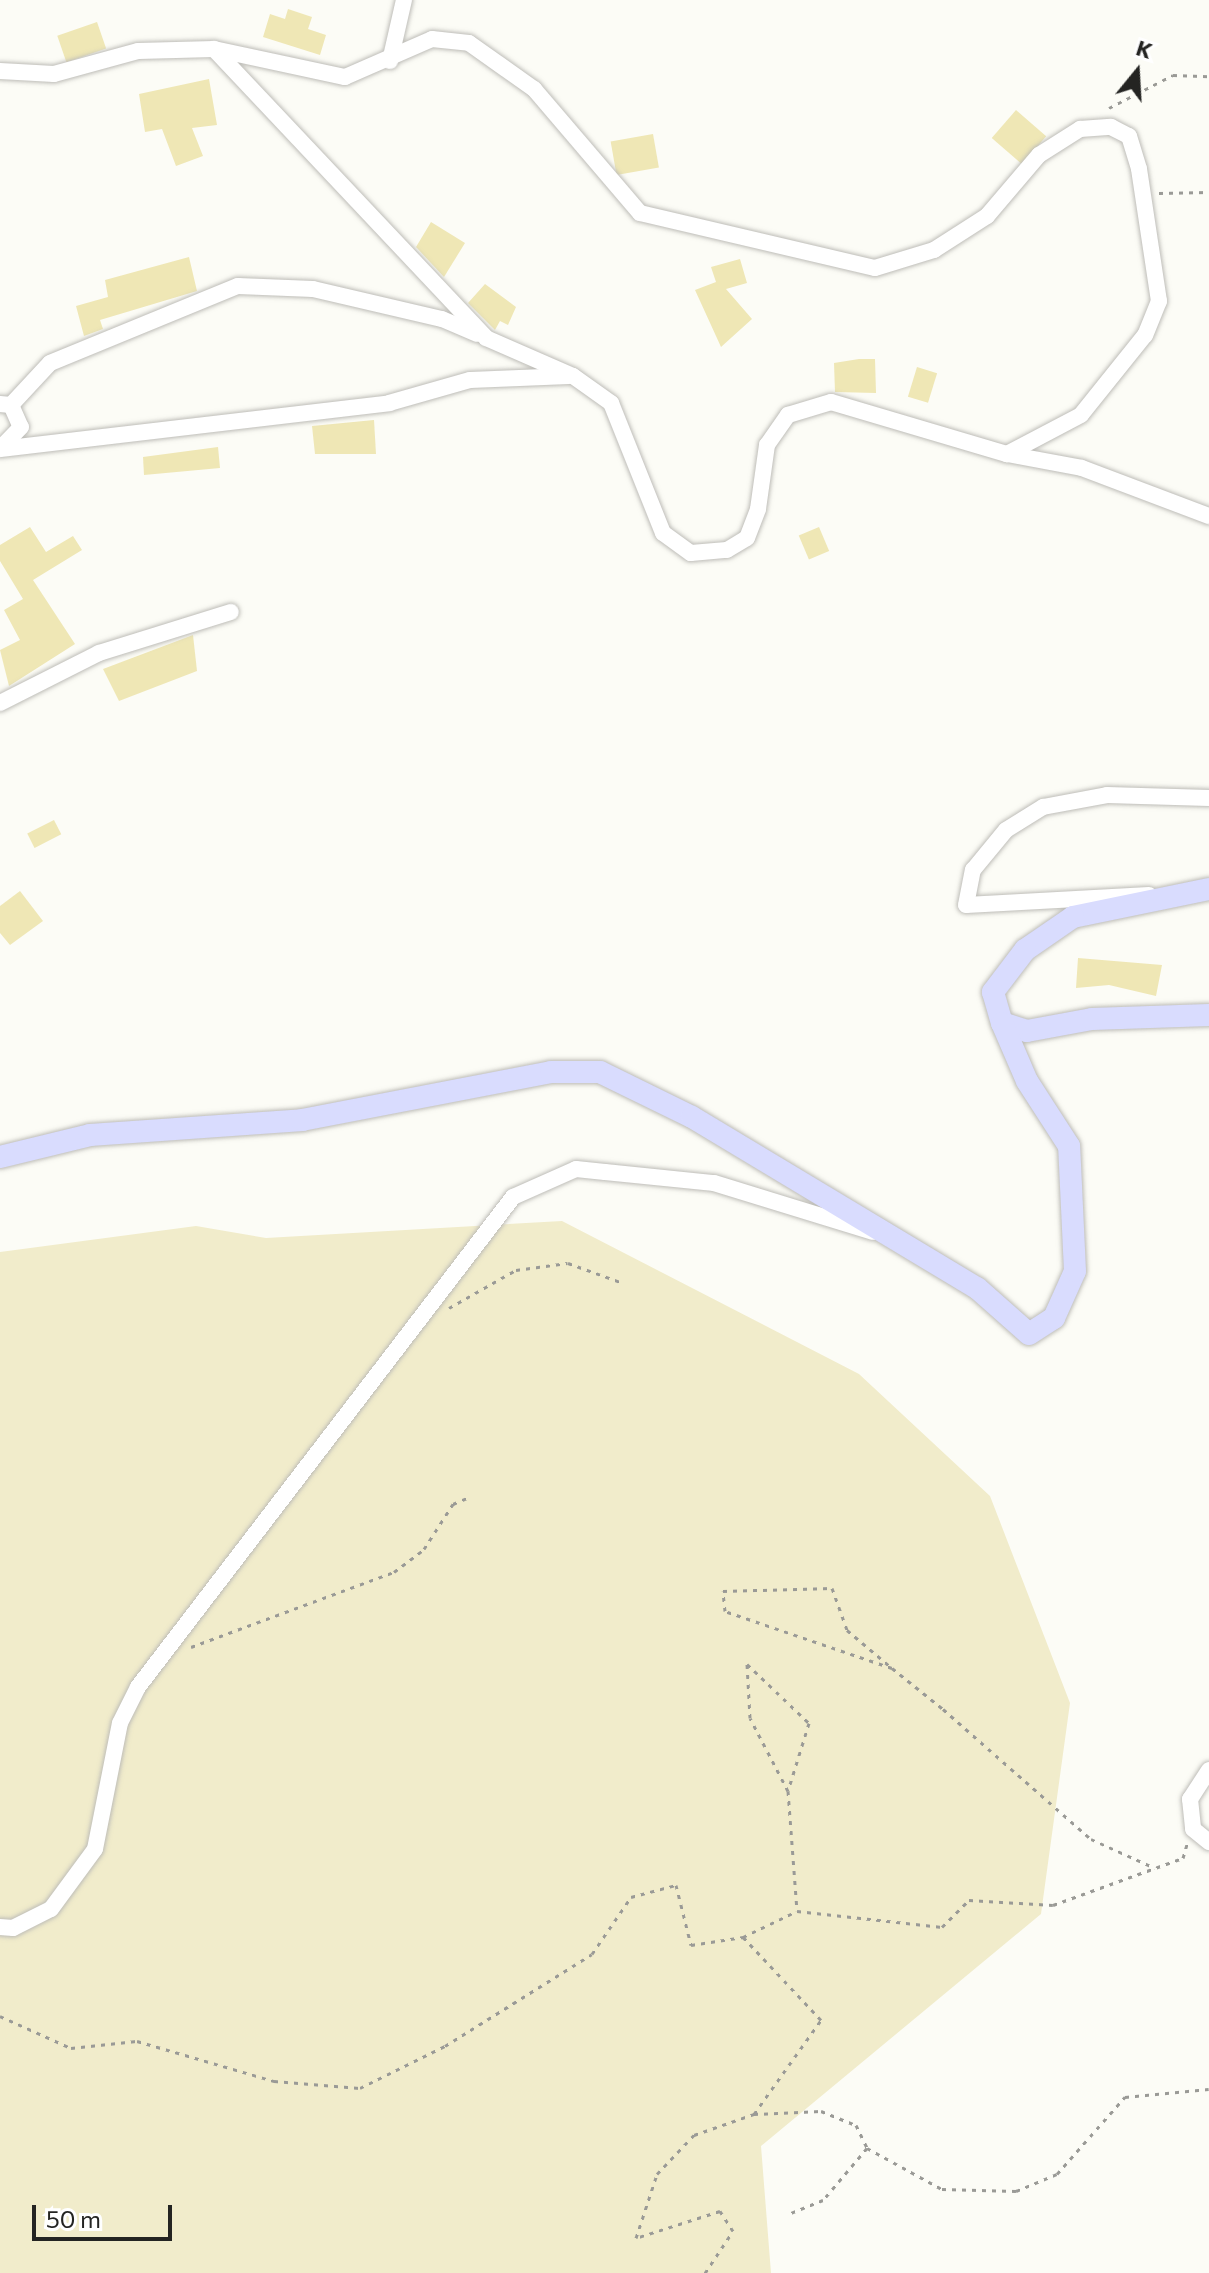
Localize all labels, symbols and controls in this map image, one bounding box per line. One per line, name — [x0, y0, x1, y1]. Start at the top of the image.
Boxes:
north arrow — [1097, 32, 1177, 112]
text: K — [1133, 33, 1156, 64]
scale bar — [36, 2189, 176, 2239]
text: 50 m — [46, 2204, 101, 2233]

